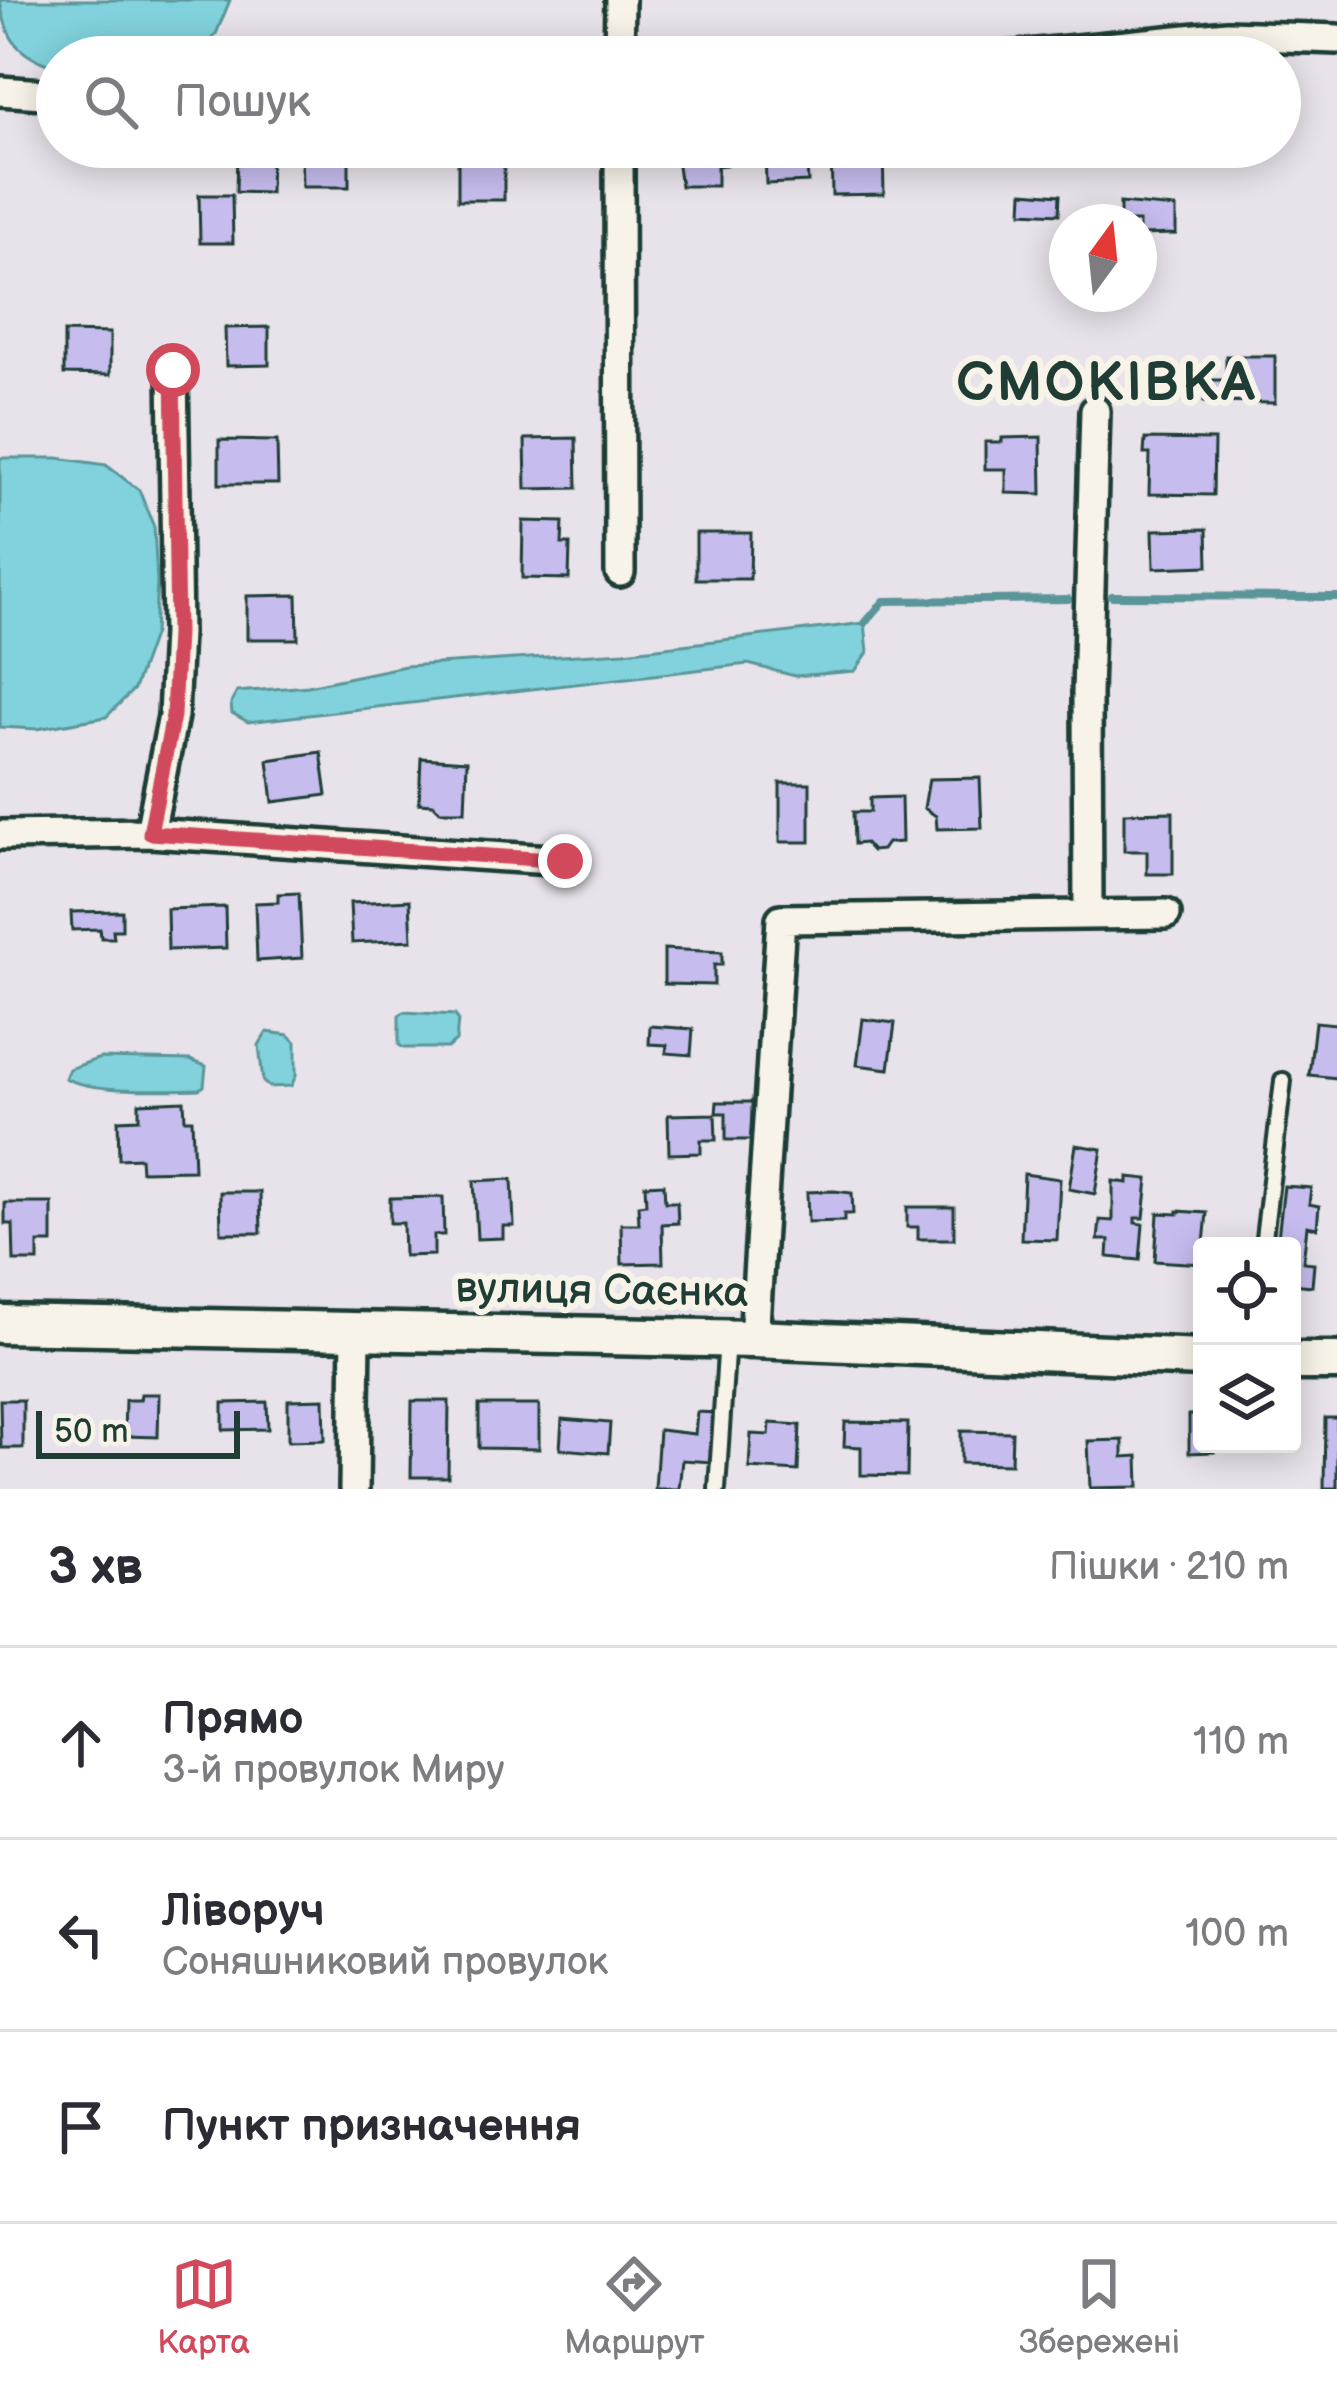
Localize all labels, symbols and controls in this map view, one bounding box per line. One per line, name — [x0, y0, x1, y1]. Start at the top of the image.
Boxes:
search box — [36, 36, 1301, 168]
icon: search — [78, 69, 144, 135]
text: Пошук — [174, 75, 311, 130]
north arrow — [1049, 204, 1157, 312]
route start — [146, 343, 200, 397]
district label: СМОКІВКА — [956, 351, 1258, 416]
route end — [538, 834, 592, 888]
map controls — [1193, 1237, 1301, 1453]
button: locate — [1193, 1237, 1301, 1345]
street label: вулиця Саєнка — [455, 1263, 749, 1319]
button: layers — [1193, 1345, 1301, 1453]
scale bar — [36, 1405, 240, 1458]
text: 50 m — [54, 1412, 129, 1452]
text: 3 хв — [48, 1537, 143, 1598]
text: Пішки · 210 m — [1049, 1544, 1289, 1591]
text: Прямо — [162, 1692, 303, 1747]
icon: ahead — [48, 1710, 114, 1776]
text: 110 m — [1193, 1719, 1289, 1766]
text: 3-й провулок Миру — [162, 1747, 505, 1794]
text: Ліворуч — [162, 1884, 325, 1939]
icon: left — [48, 1902, 114, 1968]
text: 100 m — [1185, 1911, 1289, 1958]
text: Соняшниковий провулок — [162, 1939, 608, 1986]
icon: arrive — [48, 2094, 114, 2160]
text: Пункт призначення — [162, 2099, 581, 2154]
tab: Карта — [157, 2251, 250, 2363]
tab: Маршрут — [564, 2251, 705, 2363]
tab: Збережені — [1019, 2251, 1180, 2363]

